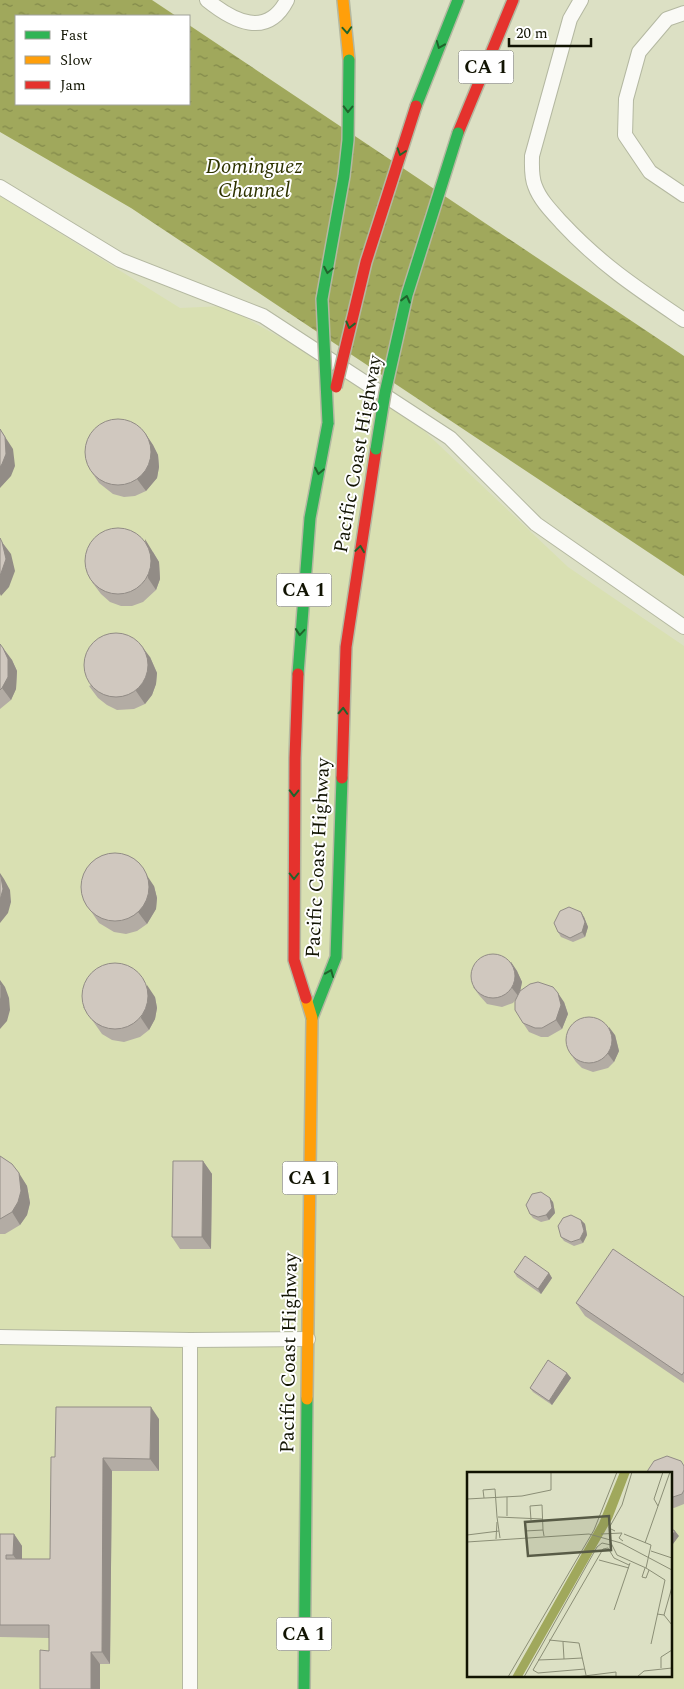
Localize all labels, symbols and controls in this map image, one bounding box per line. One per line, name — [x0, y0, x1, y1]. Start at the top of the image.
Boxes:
legend — [15, 15, 190, 105]
scale bar — [509, 15, 592, 47]
text: 20 m — [516, 22, 548, 45]
text: Fast — [60, 24, 88, 47]
one-way arrow — [342, 26, 353, 34]
one-way arrow — [435, 40, 446, 49]
text: Slow — [60, 49, 92, 72]
road number: CA 1 — [458, 51, 514, 84]
text: Jam — [60, 74, 86, 97]
one-way arrow — [343, 106, 353, 113]
one-way arrow — [397, 148, 407, 156]
water label: Dominguez Channel — [205, 151, 303, 207]
one-way arrow — [323, 265, 333, 274]
one-way arrow — [401, 295, 411, 303]
one-way arrow — [345, 320, 356, 329]
street label: Pacific Coast Highway — [326, 351, 390, 555]
one-way arrow — [315, 466, 325, 475]
one-way arrow — [354, 545, 364, 554]
road number: CA 1 — [276, 574, 332, 606]
one-way arrow — [295, 628, 306, 636]
one-way arrow — [338, 707, 349, 715]
street label: Pacific Coast Highway — [298, 756, 338, 959]
one-way arrow — [289, 789, 299, 797]
one-way arrow — [289, 872, 299, 880]
one-way arrow — [324, 969, 334, 978]
road number: CA 1 — [282, 1162, 338, 1194]
street label: Pacific Coast Highway — [272, 1251, 306, 1453]
inset map — [467, 1472, 672, 1676]
road number: CA 1 — [276, 1618, 332, 1650]

